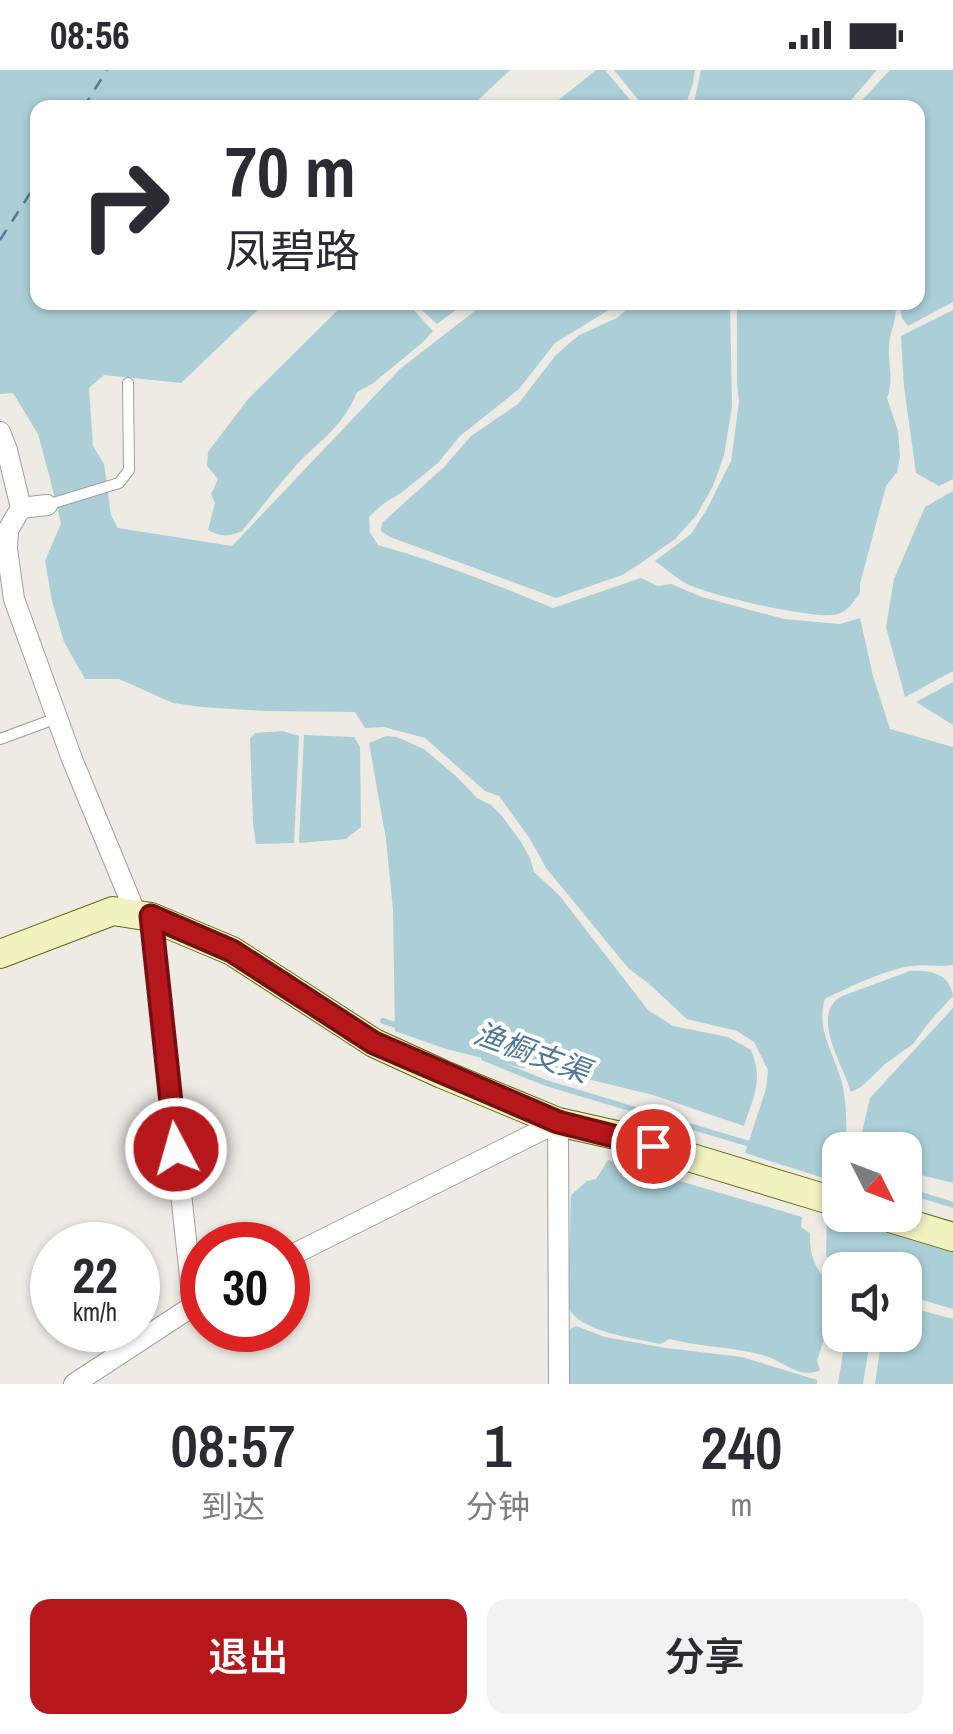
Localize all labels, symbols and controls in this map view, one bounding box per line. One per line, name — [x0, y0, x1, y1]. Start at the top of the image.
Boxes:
text: 08:56 — [50, 10, 130, 61]
text: 70 m — [225, 125, 356, 219]
icon: right — [60, 140, 190, 270]
text: 凤碧路 — [225, 220, 360, 281]
water label: 渔橱支渠 — [469, 1013, 599, 1093]
position arrow — [124, 1097, 228, 1201]
pin — [611, 1104, 696, 1189]
icon: arrive — [626, 1119, 681, 1174]
north arrow — [822, 1132, 922, 1232]
map controls — [822, 1132, 922, 1352]
speed limit sign: 30 — [180, 1222, 310, 1352]
text: 22 — [72, 1241, 118, 1309]
button: sound — [822, 1252, 922, 1352]
text: km/h — [73, 1295, 117, 1329]
text: 08:57 — [170, 1405, 295, 1486]
text: 1 — [484, 1405, 512, 1486]
text: 240 — [700, 1407, 782, 1488]
text: m — [731, 1483, 752, 1526]
text: 到达 — [201, 1485, 265, 1528]
text: 分钟 — [466, 1485, 530, 1528]
button: 退出 — [30, 1599, 467, 1714]
button: 分享 — [487, 1599, 923, 1714]

